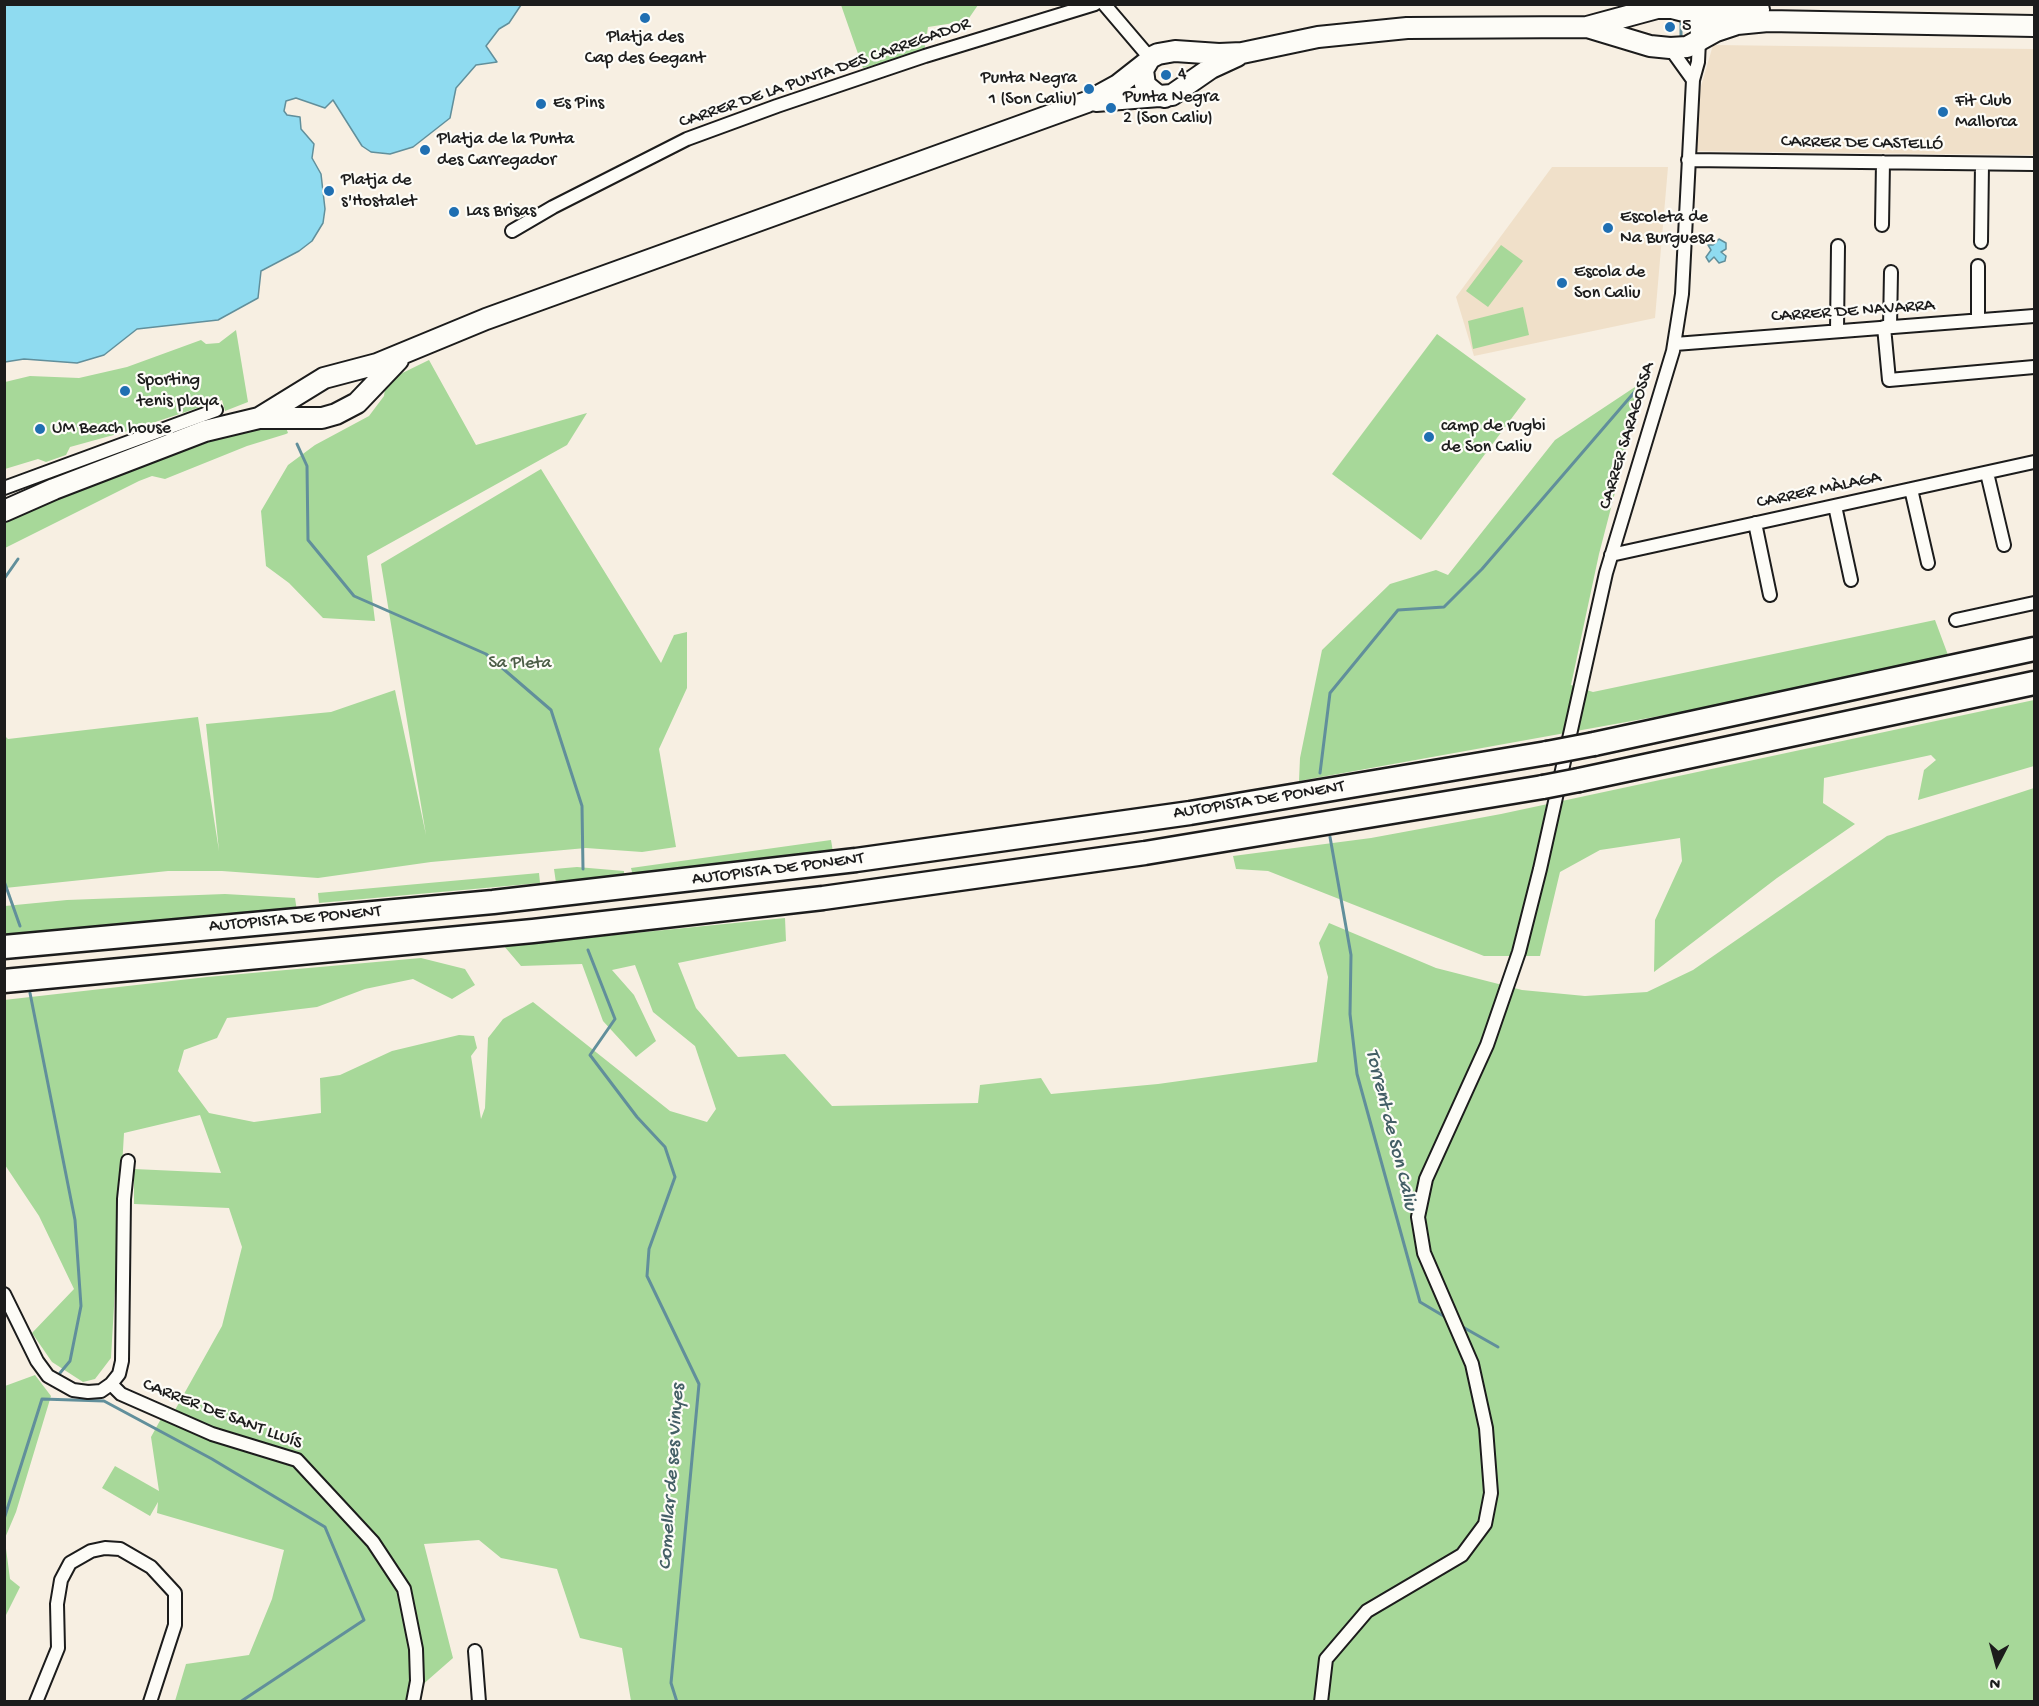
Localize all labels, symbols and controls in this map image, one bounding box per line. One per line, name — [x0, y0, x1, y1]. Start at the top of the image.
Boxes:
marker: Platja des Cap des Gegant — [638, 11, 652, 25]
street label: CARRER DE LA PUNTA DES CARREGADOR — [676, 14, 974, 134]
place label: 5 — [1682, 16, 1691, 38]
marker: 5 — [1663, 20, 1677, 34]
place label: Platja des Cap des Gegant — [585, 27, 705, 70]
place label: 4 — [1178, 64, 1187, 86]
place label: Punta Negra 1 (Son Caliu) — [981, 68, 1077, 110]
marker: 4 — [1159, 68, 1173, 82]
marker: Punta Negra 1 (Son Caliu) — [1082, 82, 1096, 96]
place label: Punta Negra 2 (Son Caliu) — [1123, 87, 1219, 130]
place label: Fit Club Mallorca — [1955, 91, 2017, 134]
place label: Es Pins — [553, 93, 604, 115]
marker: Es Pins — [534, 97, 548, 111]
marker: Punta Negra 2 (Son Caliu) — [1104, 101, 1118, 115]
marker: Fit Club Mallorca — [1936, 105, 1950, 119]
place label: Platja de la Punta des Carregador — [437, 129, 574, 172]
street label: CARRER DE CASTELLÓ — [1781, 132, 1943, 156]
marker: Platja de la Punta des Carregador — [418, 143, 432, 157]
place label: Platja de s'Hostalet — [341, 170, 416, 213]
marker: Platja de s'Hostalet — [322, 184, 336, 198]
place label: Las Brisas — [466, 201, 536, 223]
marker: Las Brisas — [447, 205, 461, 219]
place label: Escoleta de Na Burguesa — [1620, 207, 1715, 250]
marker: Escoleta de Na Burguesa — [1601, 221, 1615, 235]
place label: Escola de Son Caliu — [1574, 262, 1645, 304]
marker: Escola de Son Caliu — [1555, 276, 1569, 290]
street label: CARRER DE NAVARRA — [1771, 296, 1935, 328]
street label: CARRER SARAGOSSA — [1595, 360, 1661, 512]
place label: Sporting tenis playa — [137, 370, 219, 412]
marker: Sporting tenis playa — [118, 384, 132, 398]
place label: camp de rugbi de Son Caliu — [1441, 416, 1546, 458]
place label: UM Beach house — [52, 418, 171, 440]
marker: UM Beach house — [33, 422, 47, 436]
marker: camp de rugbi de Son Caliu — [1422, 430, 1436, 444]
street label: CARRER MÀLAGA — [1755, 467, 1883, 515]
park label: Sa Pleta — [488, 653, 552, 675]
street label: AUTOPISTA DE PONENT — [1172, 777, 1346, 825]
street label: AUTOPISTA DE PONENT — [691, 849, 865, 891]
street label: AUTOPISTA DE PONENT — [208, 902, 382, 938]
water label: Torrent de Son Caliu — [1358, 1047, 1422, 1213]
street label: CARRER DE SANT LLUÍS — [139, 1375, 305, 1455]
water label: Comellar de ses Vinyes — [655, 1383, 691, 1571]
north arrow — [1967, 1634, 2027, 1694]
text: N — [1989, 1672, 2001, 1692]

